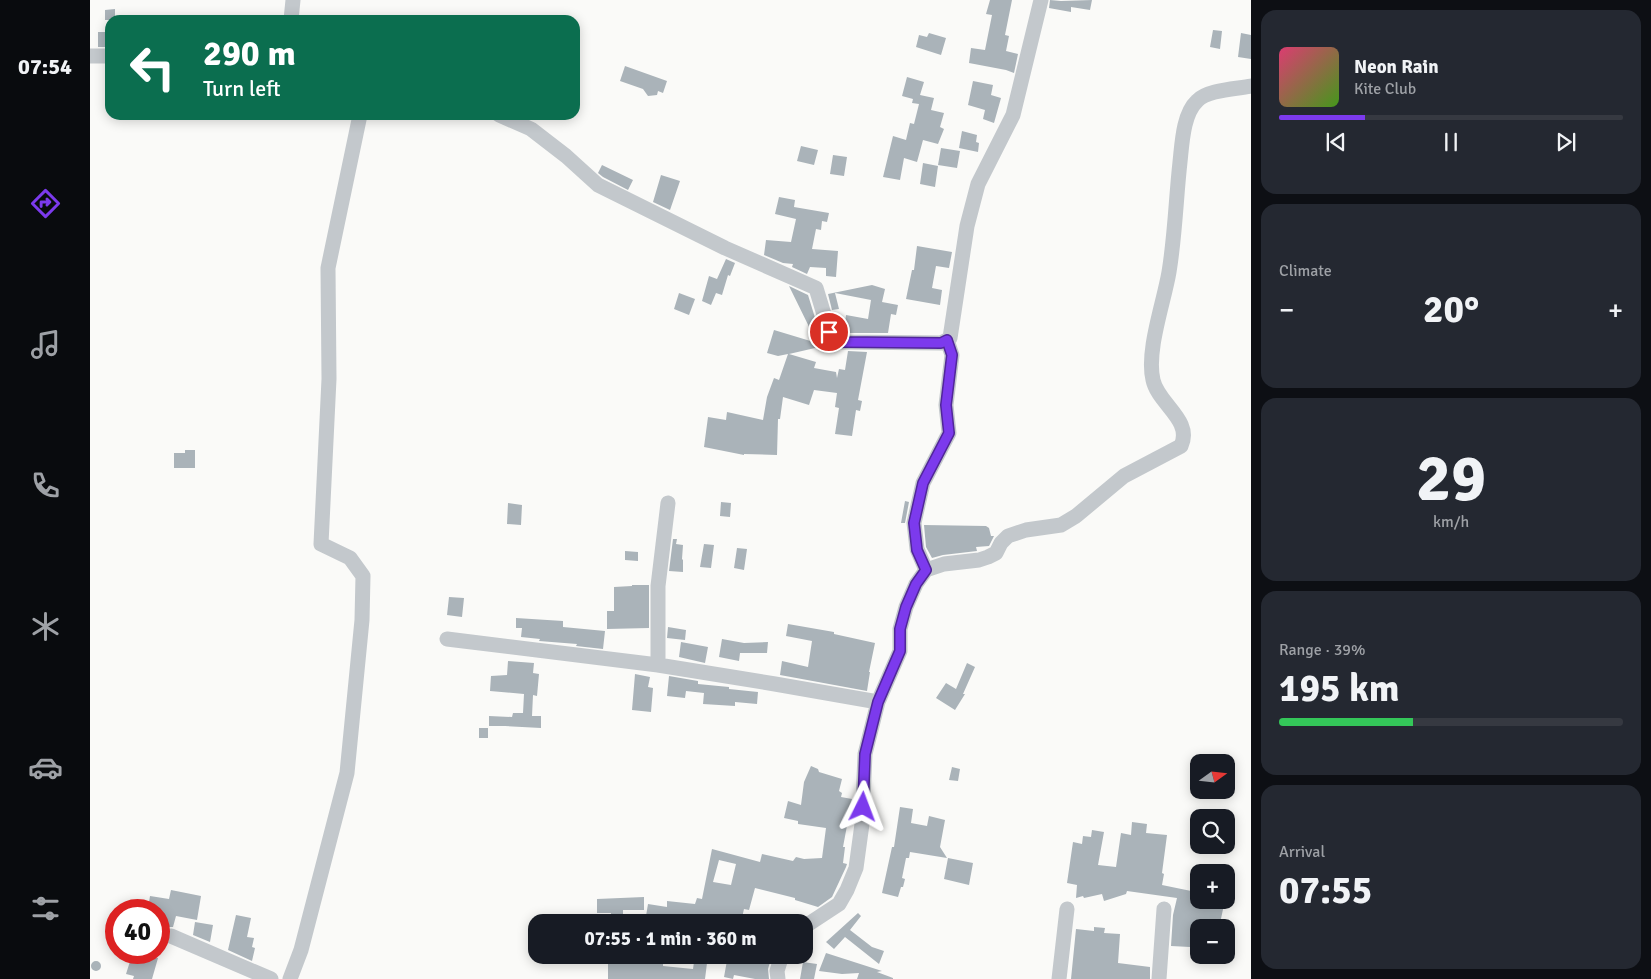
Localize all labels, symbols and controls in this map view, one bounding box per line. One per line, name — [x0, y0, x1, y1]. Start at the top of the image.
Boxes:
text: 290 m — [203, 32, 296, 75]
icon: left — [120, 35, 185, 100]
text: 07:54 — [18, 53, 72, 80]
text: Neon Rain — [1354, 55, 1439, 79]
text: Turn left — [203, 75, 281, 102]
text: Kite Club — [1354, 79, 1416, 99]
icon: previous — [1322, 128, 1350, 156]
icon: pause — [1437, 128, 1465, 156]
icon: next — [1552, 128, 1580, 156]
icon: directions — [28, 186, 63, 221]
text: Climate — [1279, 261, 1332, 281]
text: 20° — [1423, 286, 1479, 333]
text: − — [1279, 293, 1294, 327]
text: + — [1608, 293, 1623, 327]
pin — [808, 311, 850, 353]
icon: arrive — [815, 318, 843, 346]
icon: music — [28, 327, 63, 362]
text: 29 — [1416, 439, 1486, 519]
icon: phone — [28, 468, 63, 503]
text: km/h — [1433, 512, 1469, 532]
icon: climate — [28, 609, 63, 644]
text: Range · 39% — [1279, 640, 1365, 660]
text: 195 km — [1279, 665, 1400, 712]
icon: car — [28, 750, 63, 785]
north arrow — [1190, 754, 1235, 799]
map controls — [1190, 754, 1235, 964]
position arrow — [836, 780, 888, 832]
button: search — [1190, 809, 1235, 854]
text: Arrival — [1279, 842, 1325, 862]
button: + — [1190, 864, 1235, 909]
text: 07:55 — [1279, 867, 1372, 914]
icon: filters — [28, 891, 63, 926]
speed limit sign: 40 — [105, 899, 170, 964]
button: − — [1190, 919, 1235, 964]
text: 07:55 · 1 min · 360 m — [584, 927, 757, 951]

